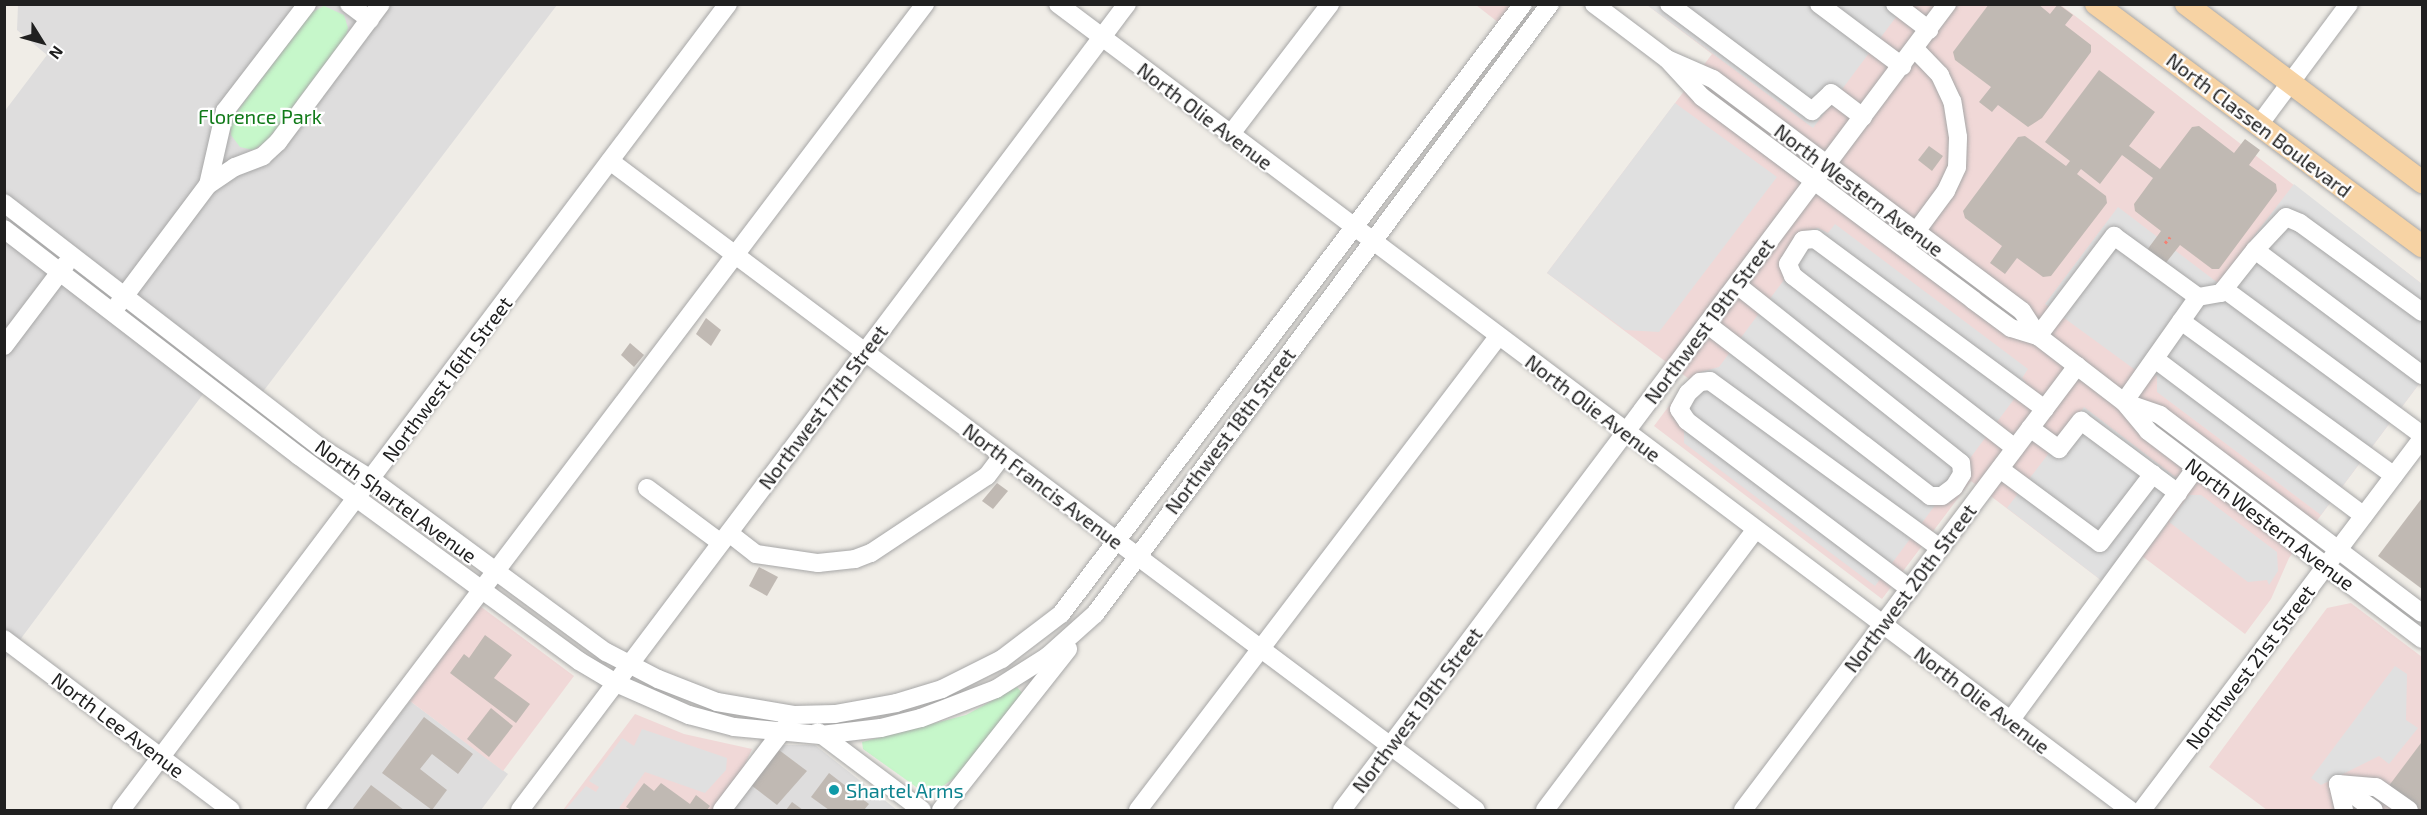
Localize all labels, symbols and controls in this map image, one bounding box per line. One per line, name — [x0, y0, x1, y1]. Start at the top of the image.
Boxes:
north arrow — [12, 12, 72, 72]
text: N — [46, 43, 68, 63]
street label: North Classen Boulevard — [2162, 48, 2356, 202]
street label: North Olie Avenue — [1132, 57, 1278, 175]
park label: Florence Park — [198, 104, 322, 128]
street label: North Western Avenue — [1769, 118, 1949, 262]
street label: Northwest 19th Street — [1639, 234, 1779, 408]
street label: Northwest 16th Street — [377, 292, 517, 466]
street label: Northwest 17th Street — [753, 320, 893, 494]
street label: Northwest 18th Street — [1160, 343, 1300, 519]
street label: North Olie Avenue — [1520, 349, 1666, 467]
street label: North Francis Avenue — [958, 418, 1128, 554]
street label: North Shartel Avenue — [310, 434, 482, 568]
street label: North Western Avenue — [2180, 452, 2360, 596]
street label: Northwest 20th Street — [1839, 499, 1981, 677]
street label: Northwest 21st Street — [2180, 580, 2320, 754]
street label: Northwest 19th Street — [1347, 623, 1487, 797]
street label: North Olie Avenue — [1909, 641, 2055, 759]
street label: North Lee Avenue — [47, 667, 189, 783]
place label: Shartel Arms — [846, 778, 965, 802]
marker: Shartel Arms — [827, 783, 841, 797]

